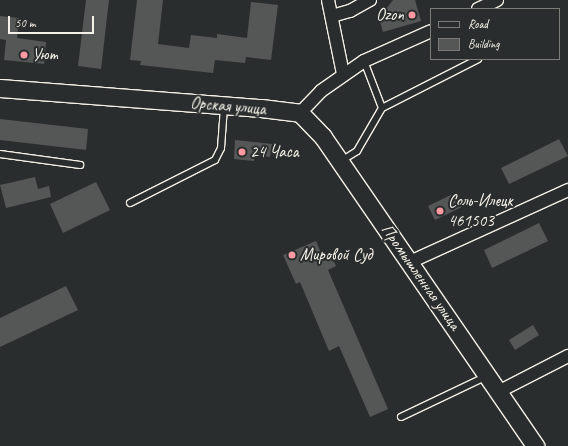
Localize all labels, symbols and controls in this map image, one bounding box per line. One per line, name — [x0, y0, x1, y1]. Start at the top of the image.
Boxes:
place label: Ozon — [376, 5, 404, 25]
scale bar — [10, 8, 96, 34]
legend — [430, 8, 560, 60]
marker: Ozon — [407, 10, 417, 20]
text: 50 m — [15, 15, 35, 31]
text: Road — [468, 16, 488, 32]
text: Building — [468, 36, 500, 52]
place label: Уют — [32, 45, 57, 65]
marker: Уют — [19, 50, 29, 60]
street label: Орская улица — [189, 92, 267, 120]
place label: 24 Часа — [250, 142, 299, 162]
marker: 24 Часа — [237, 147, 247, 157]
place label: Соль-Илецк 461503 — [448, 191, 513, 231]
marker: Соль-Илецк 461503 — [435, 206, 445, 216]
street label: Промышленная улица — [377, 220, 465, 334]
place label: Мировой Суд — [300, 245, 372, 265]
marker: Мировой Суд — [287, 250, 297, 260]

